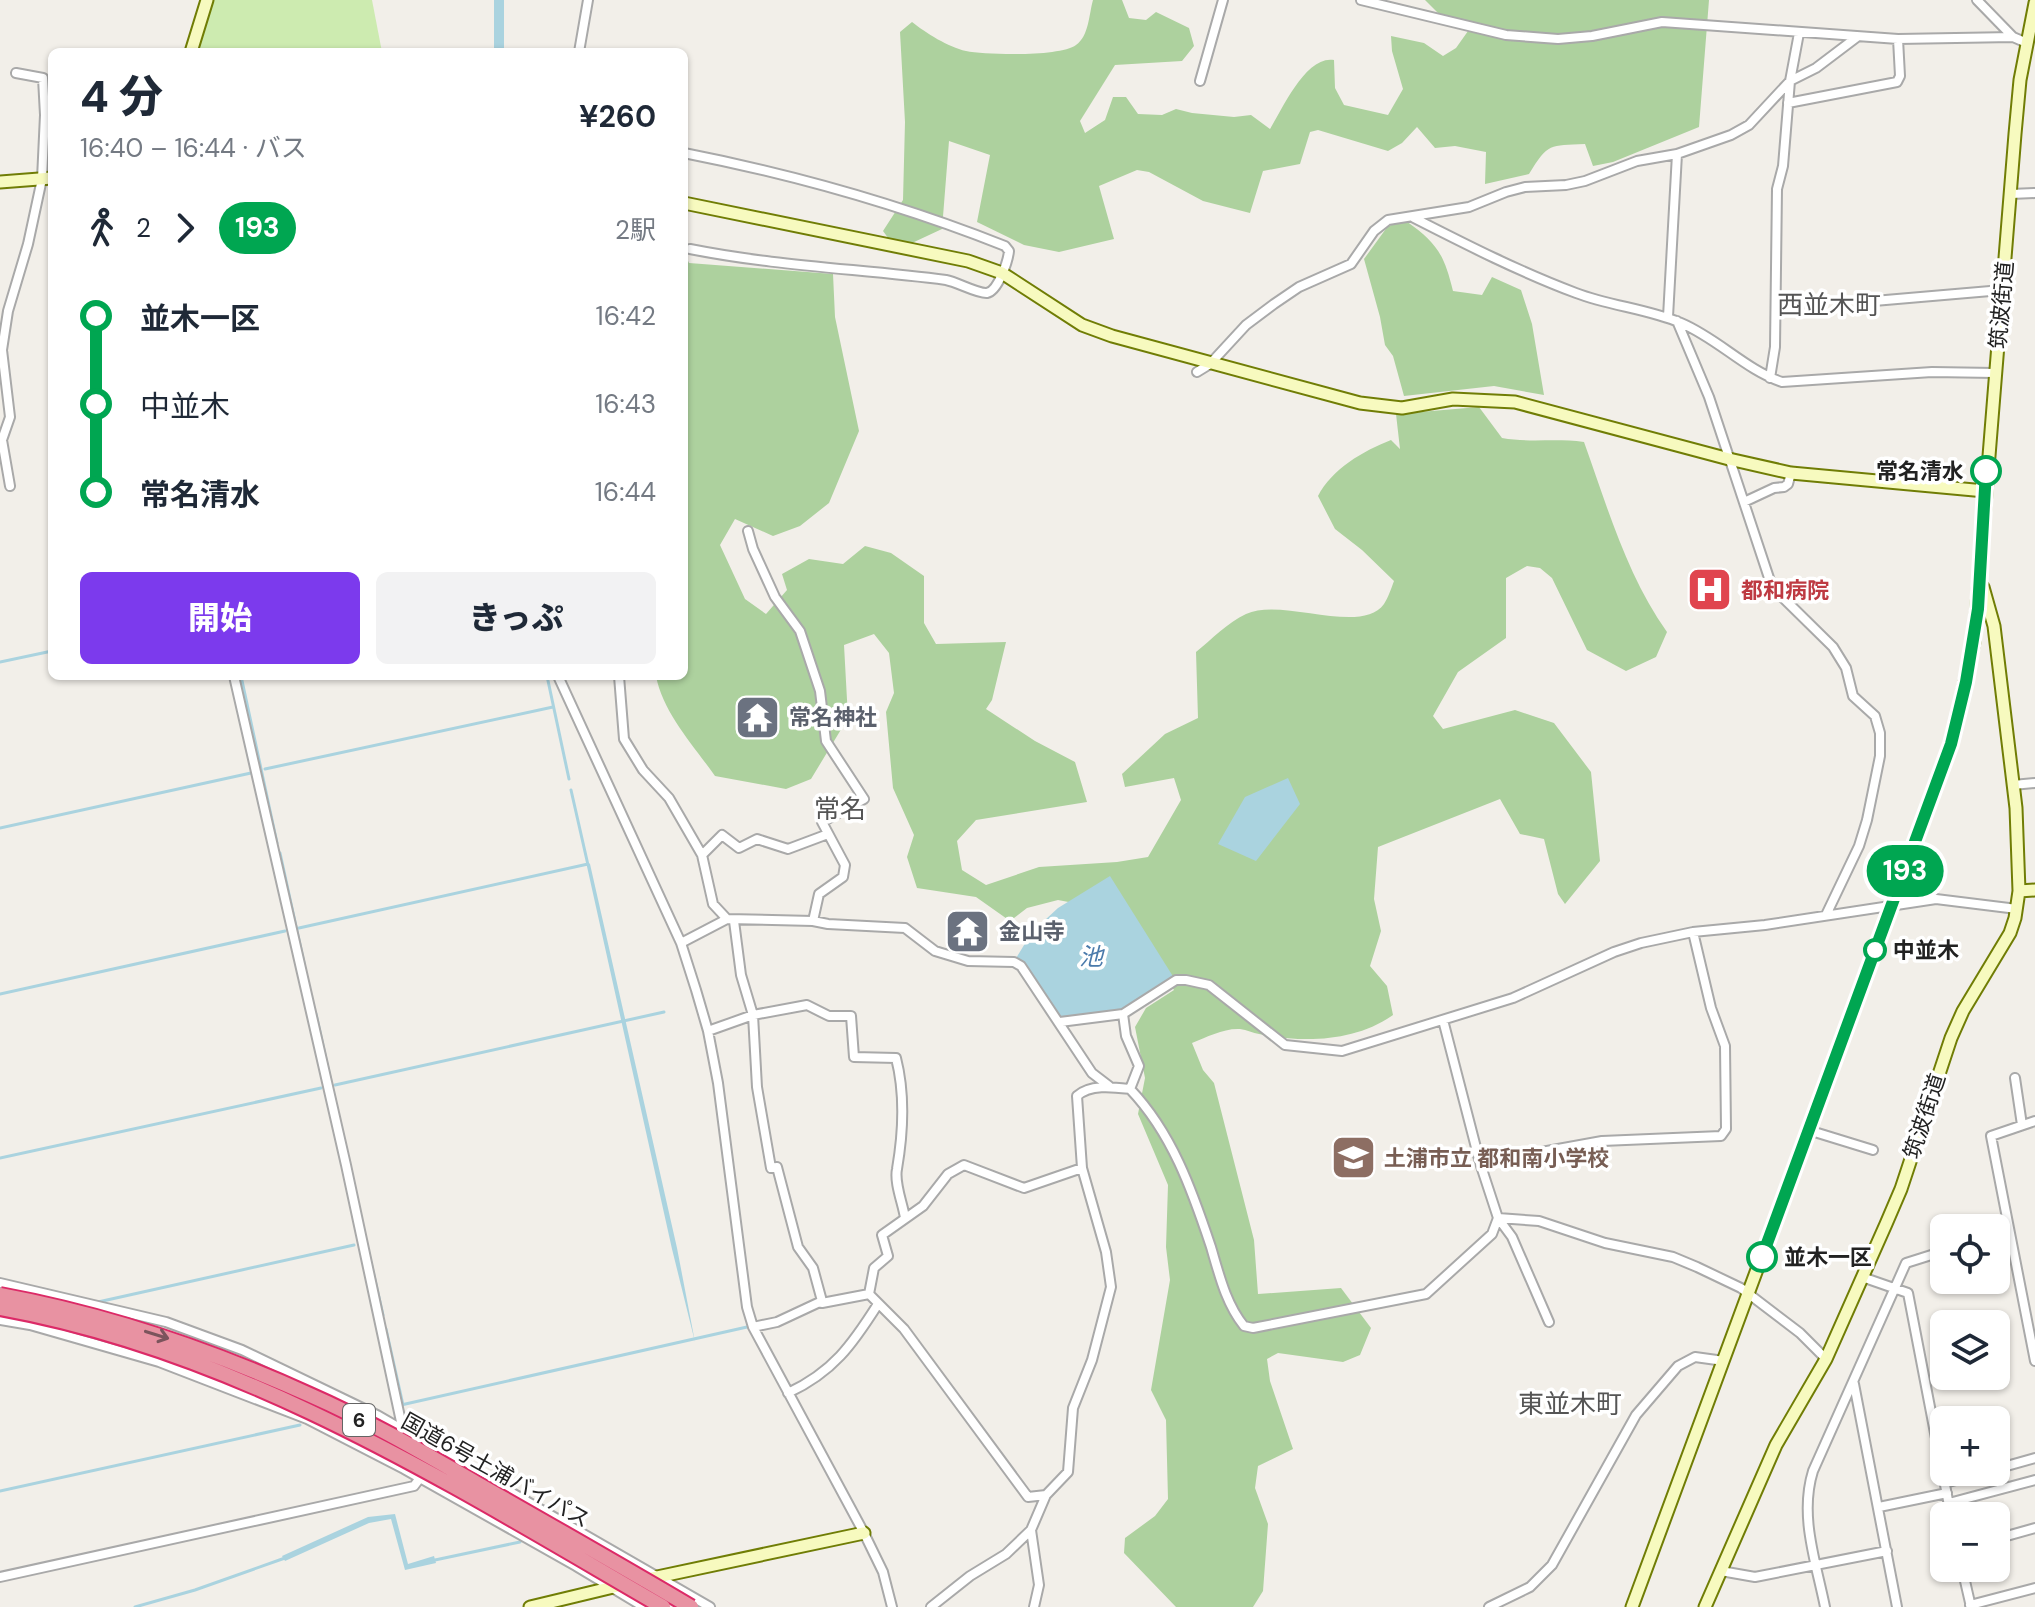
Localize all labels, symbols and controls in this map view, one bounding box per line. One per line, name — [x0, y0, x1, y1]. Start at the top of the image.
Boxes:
text: 4 分 — [80, 68, 163, 126]
text: ¥260 — [579, 97, 656, 136]
text: 16:40 – 16:44 · バス — [80, 131, 307, 165]
icon: walk — [80, 206, 124, 250]
icon: forward — [163, 206, 207, 250]
text: 193 — [235, 209, 280, 246]
text: 2 — [136, 211, 151, 245]
text: 2駅 — [615, 213, 656, 247]
street label: 筑波街道 — [1983, 260, 2020, 350]
district label: 西並木町 — [1777, 288, 1881, 322]
text: 並木一区 — [140, 299, 260, 338]
text: 16:42 — [596, 299, 656, 333]
text: 中並木 — [140, 387, 230, 426]
text: 16:43 — [595, 387, 656, 421]
marker: 常名清水 — [1971, 456, 2001, 486]
place label: 常名清水 — [1876, 457, 1964, 486]
text: 常名清水 — [140, 475, 260, 514]
text: 16:44 — [595, 475, 656, 509]
hospital icon: 都和病院 — [1686, 566, 1734, 614]
button: 開始 — [80, 572, 360, 664]
button: きっぷ — [376, 572, 656, 664]
place label: 都和病院 — [1741, 576, 1829, 605]
temple icon: 常名神社 — [734, 693, 782, 741]
place label: 常名神社 — [789, 703, 877, 732]
district label: 常名 — [814, 792, 866, 826]
line badge: 193 — [1859, 845, 1951, 897]
text: 193 — [1883, 852, 1927, 889]
temple icon: 金山寺 — [944, 907, 992, 955]
place label: 金山寺 — [999, 917, 1065, 946]
place label: 中並木 — [1893, 936, 1959, 965]
marker: 中並木 — [1864, 939, 1886, 961]
water label: 池 — [1079, 941, 1105, 972]
street label: 筑波街道 — [1897, 1070, 1952, 1162]
school or university icon: 土浦市立 都和南小学校 — [1329, 1134, 1377, 1182]
place label: 土浦市立 都和南小学校 — [1384, 1144, 1609, 1173]
map controls — [1930, 1214, 2010, 1582]
button: locate — [1930, 1214, 2010, 1294]
marker: 並木一区 — [1747, 1242, 1777, 1272]
place label: 並木一区 — [1784, 1243, 1872, 1272]
button: layers — [1930, 1310, 2010, 1390]
one-way arrow — [143, 1328, 169, 1343]
district label: 東並木町 — [1518, 1387, 1622, 1421]
road number: 6 — [343, 1404, 375, 1436]
button: + — [1930, 1406, 2010, 1486]
street label: 国道6号土浦バイパス — [396, 1407, 595, 1534]
button: − — [1930, 1502, 2010, 1582]

